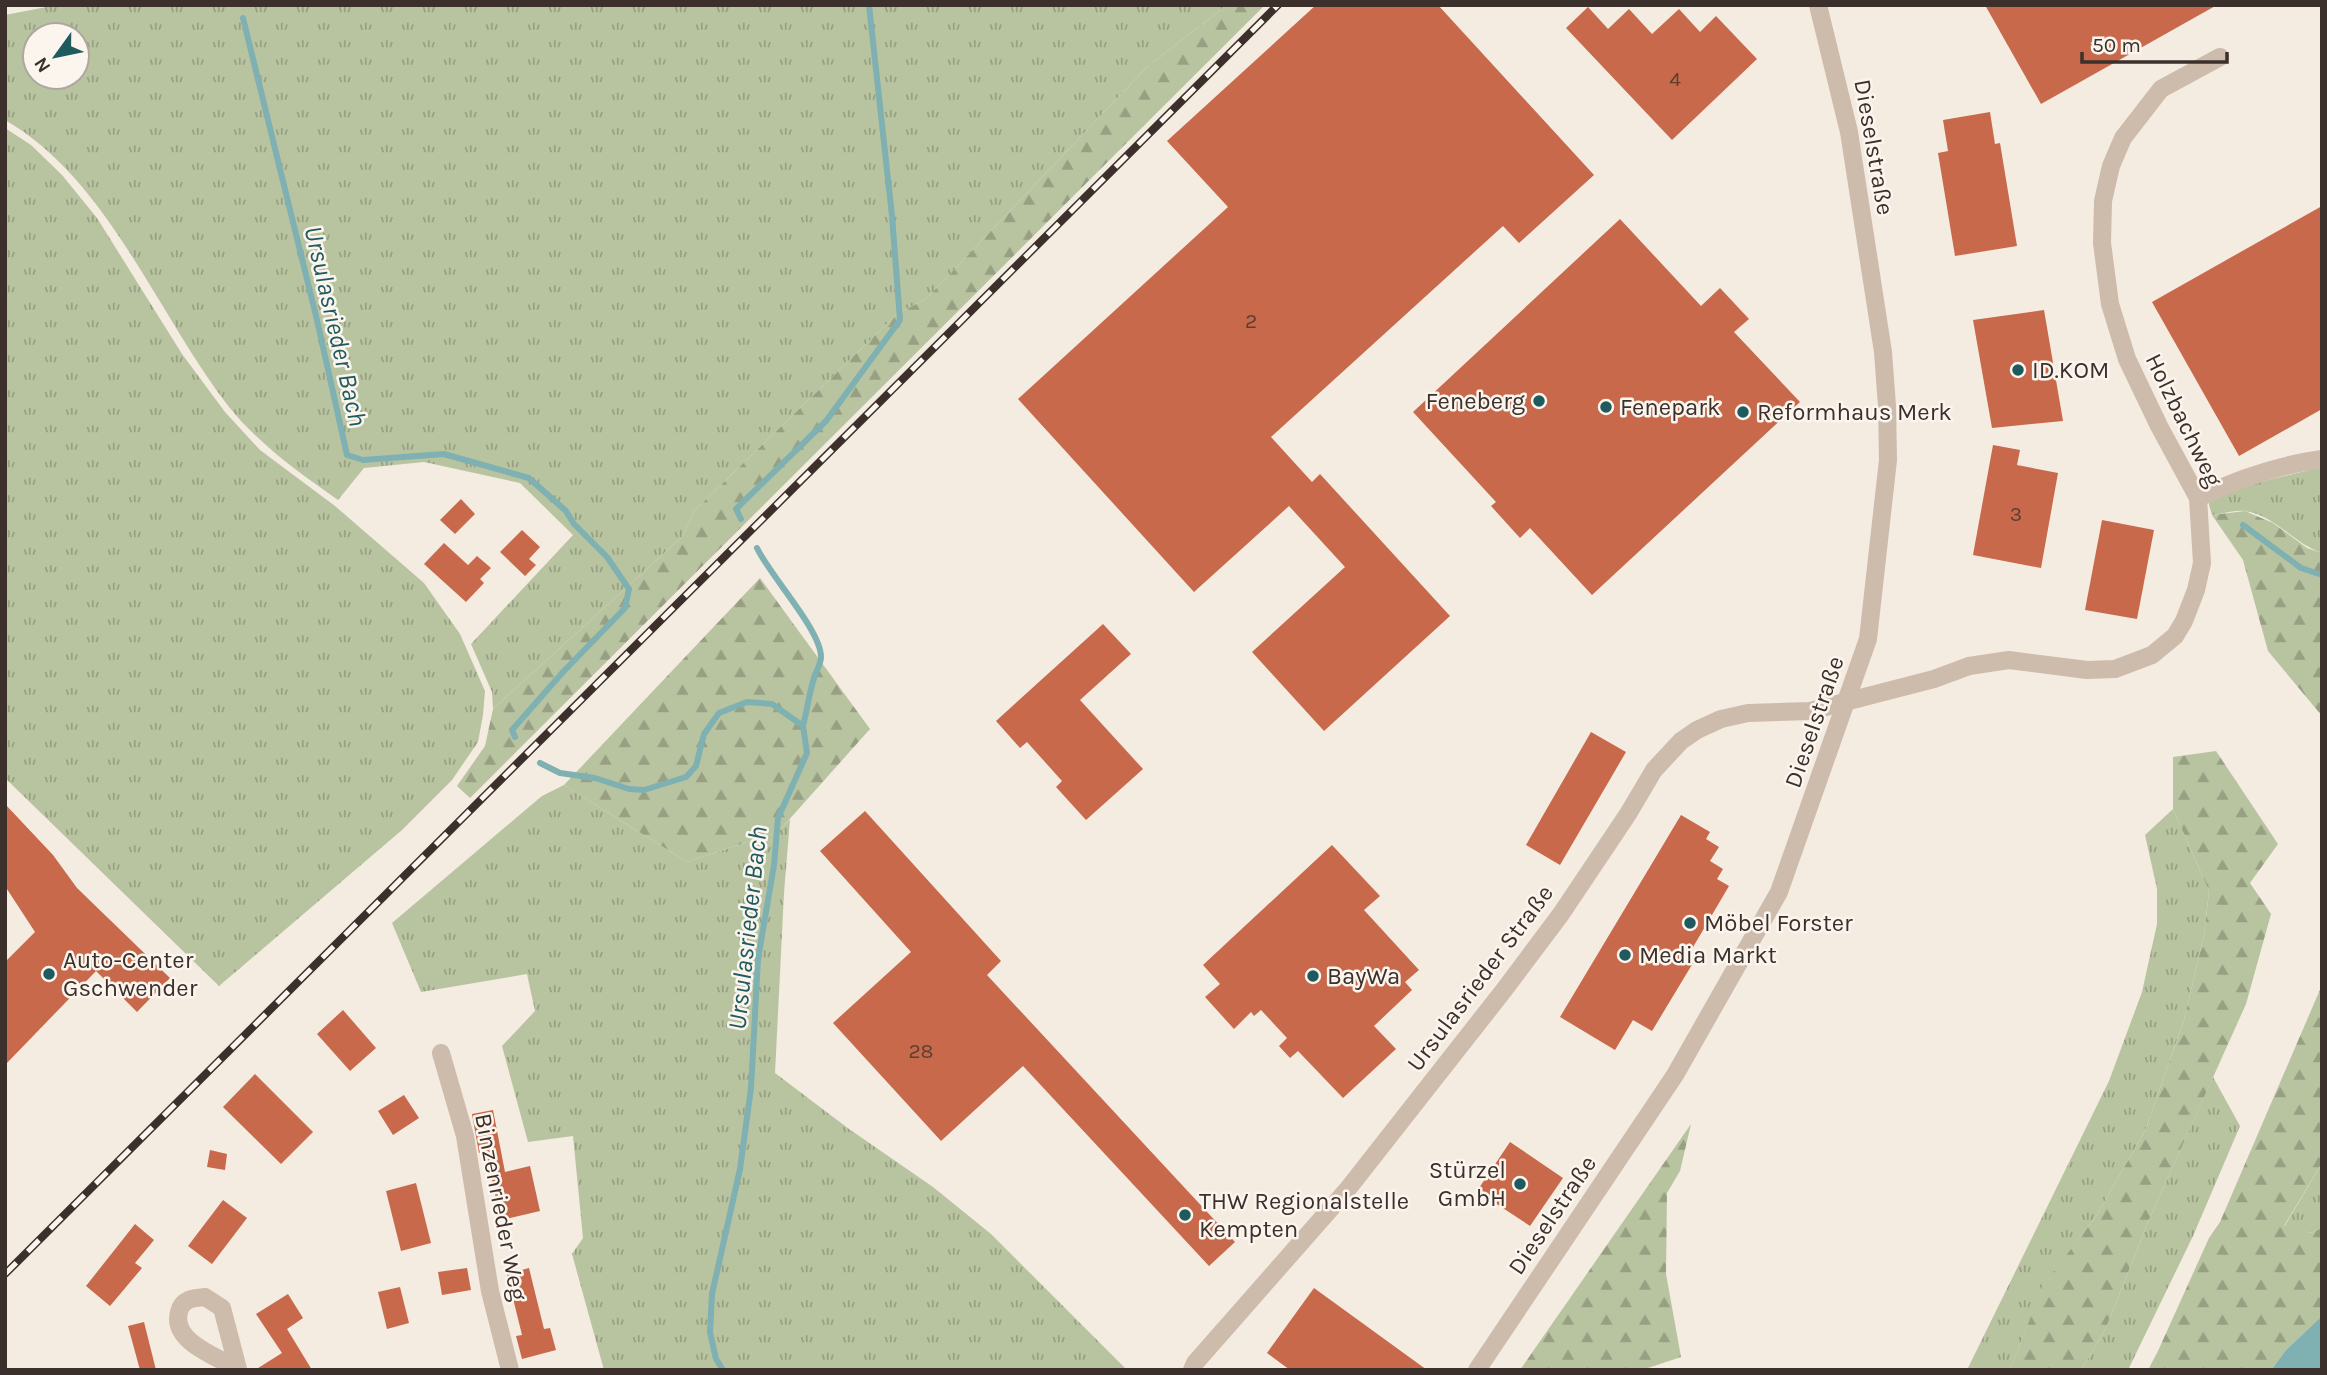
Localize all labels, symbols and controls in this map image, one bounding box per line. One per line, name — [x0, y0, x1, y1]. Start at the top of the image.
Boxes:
north arrow — [21, 21, 91, 91]
scale bar — [2082, 21, 2227, 65]
text: 50 m — [2092, 33, 2141, 57]
text: N — [30, 53, 56, 76]
house number: 4 — [1669, 67, 1681, 91]
street label: Dieselstraße — [1848, 77, 1900, 217]
water label: Ursulasrieder Bach — [297, 223, 374, 429]
house number: 2 — [1245, 309, 1257, 333]
street label: Holzbachweg — [2140, 349, 2229, 492]
place label: ID.KOM — [2032, 356, 2109, 384]
marker: ID.KOM — [2010, 362, 2026, 378]
place label: Feneberg — [1426, 387, 1525, 415]
marker: Feneberg — [1531, 393, 1547, 409]
place label: Fenepark — [1620, 393, 1720, 421]
place label: Reformhaus Merk — [1757, 398, 1952, 426]
marker: Fenepark — [1598, 399, 1614, 415]
marker: Reformhaus Merk — [1735, 404, 1751, 420]
house number: 3 — [2010, 502, 2022, 526]
street label: Dieselstraße — [1778, 652, 1850, 792]
water label: Ursulasrieder Bach — [721, 825, 774, 1032]
street label: Ursulasrieder Straße — [1401, 879, 1559, 1077]
place label: Möbel Forster — [1704, 909, 1853, 937]
marker: Möbel Forster — [1682, 915, 1698, 931]
place label: Media Markt — [1639, 941, 1777, 969]
place label: Auto-Center Gschwender — [63, 946, 198, 1002]
marker: Media Markt — [1617, 947, 1633, 963]
place label: BayWa — [1327, 962, 1400, 990]
marker: Auto-Center Gschwender — [41, 966, 57, 982]
marker: BayWa — [1305, 968, 1321, 984]
house number: 28 — [908, 1039, 934, 1063]
street label: Binzenrieder Weg — [469, 1111, 533, 1304]
street label: Dieselstraße — [1502, 1150, 1602, 1280]
place label: Stürzel GmbH — [1429, 1156, 1506, 1212]
marker: Stürzel GmbH — [1512, 1176, 1528, 1192]
place label: THW Regionalstelle Kempten — [1199, 1187, 1409, 1243]
marker: THW Regionalstelle Kempten — [1177, 1207, 1193, 1223]

